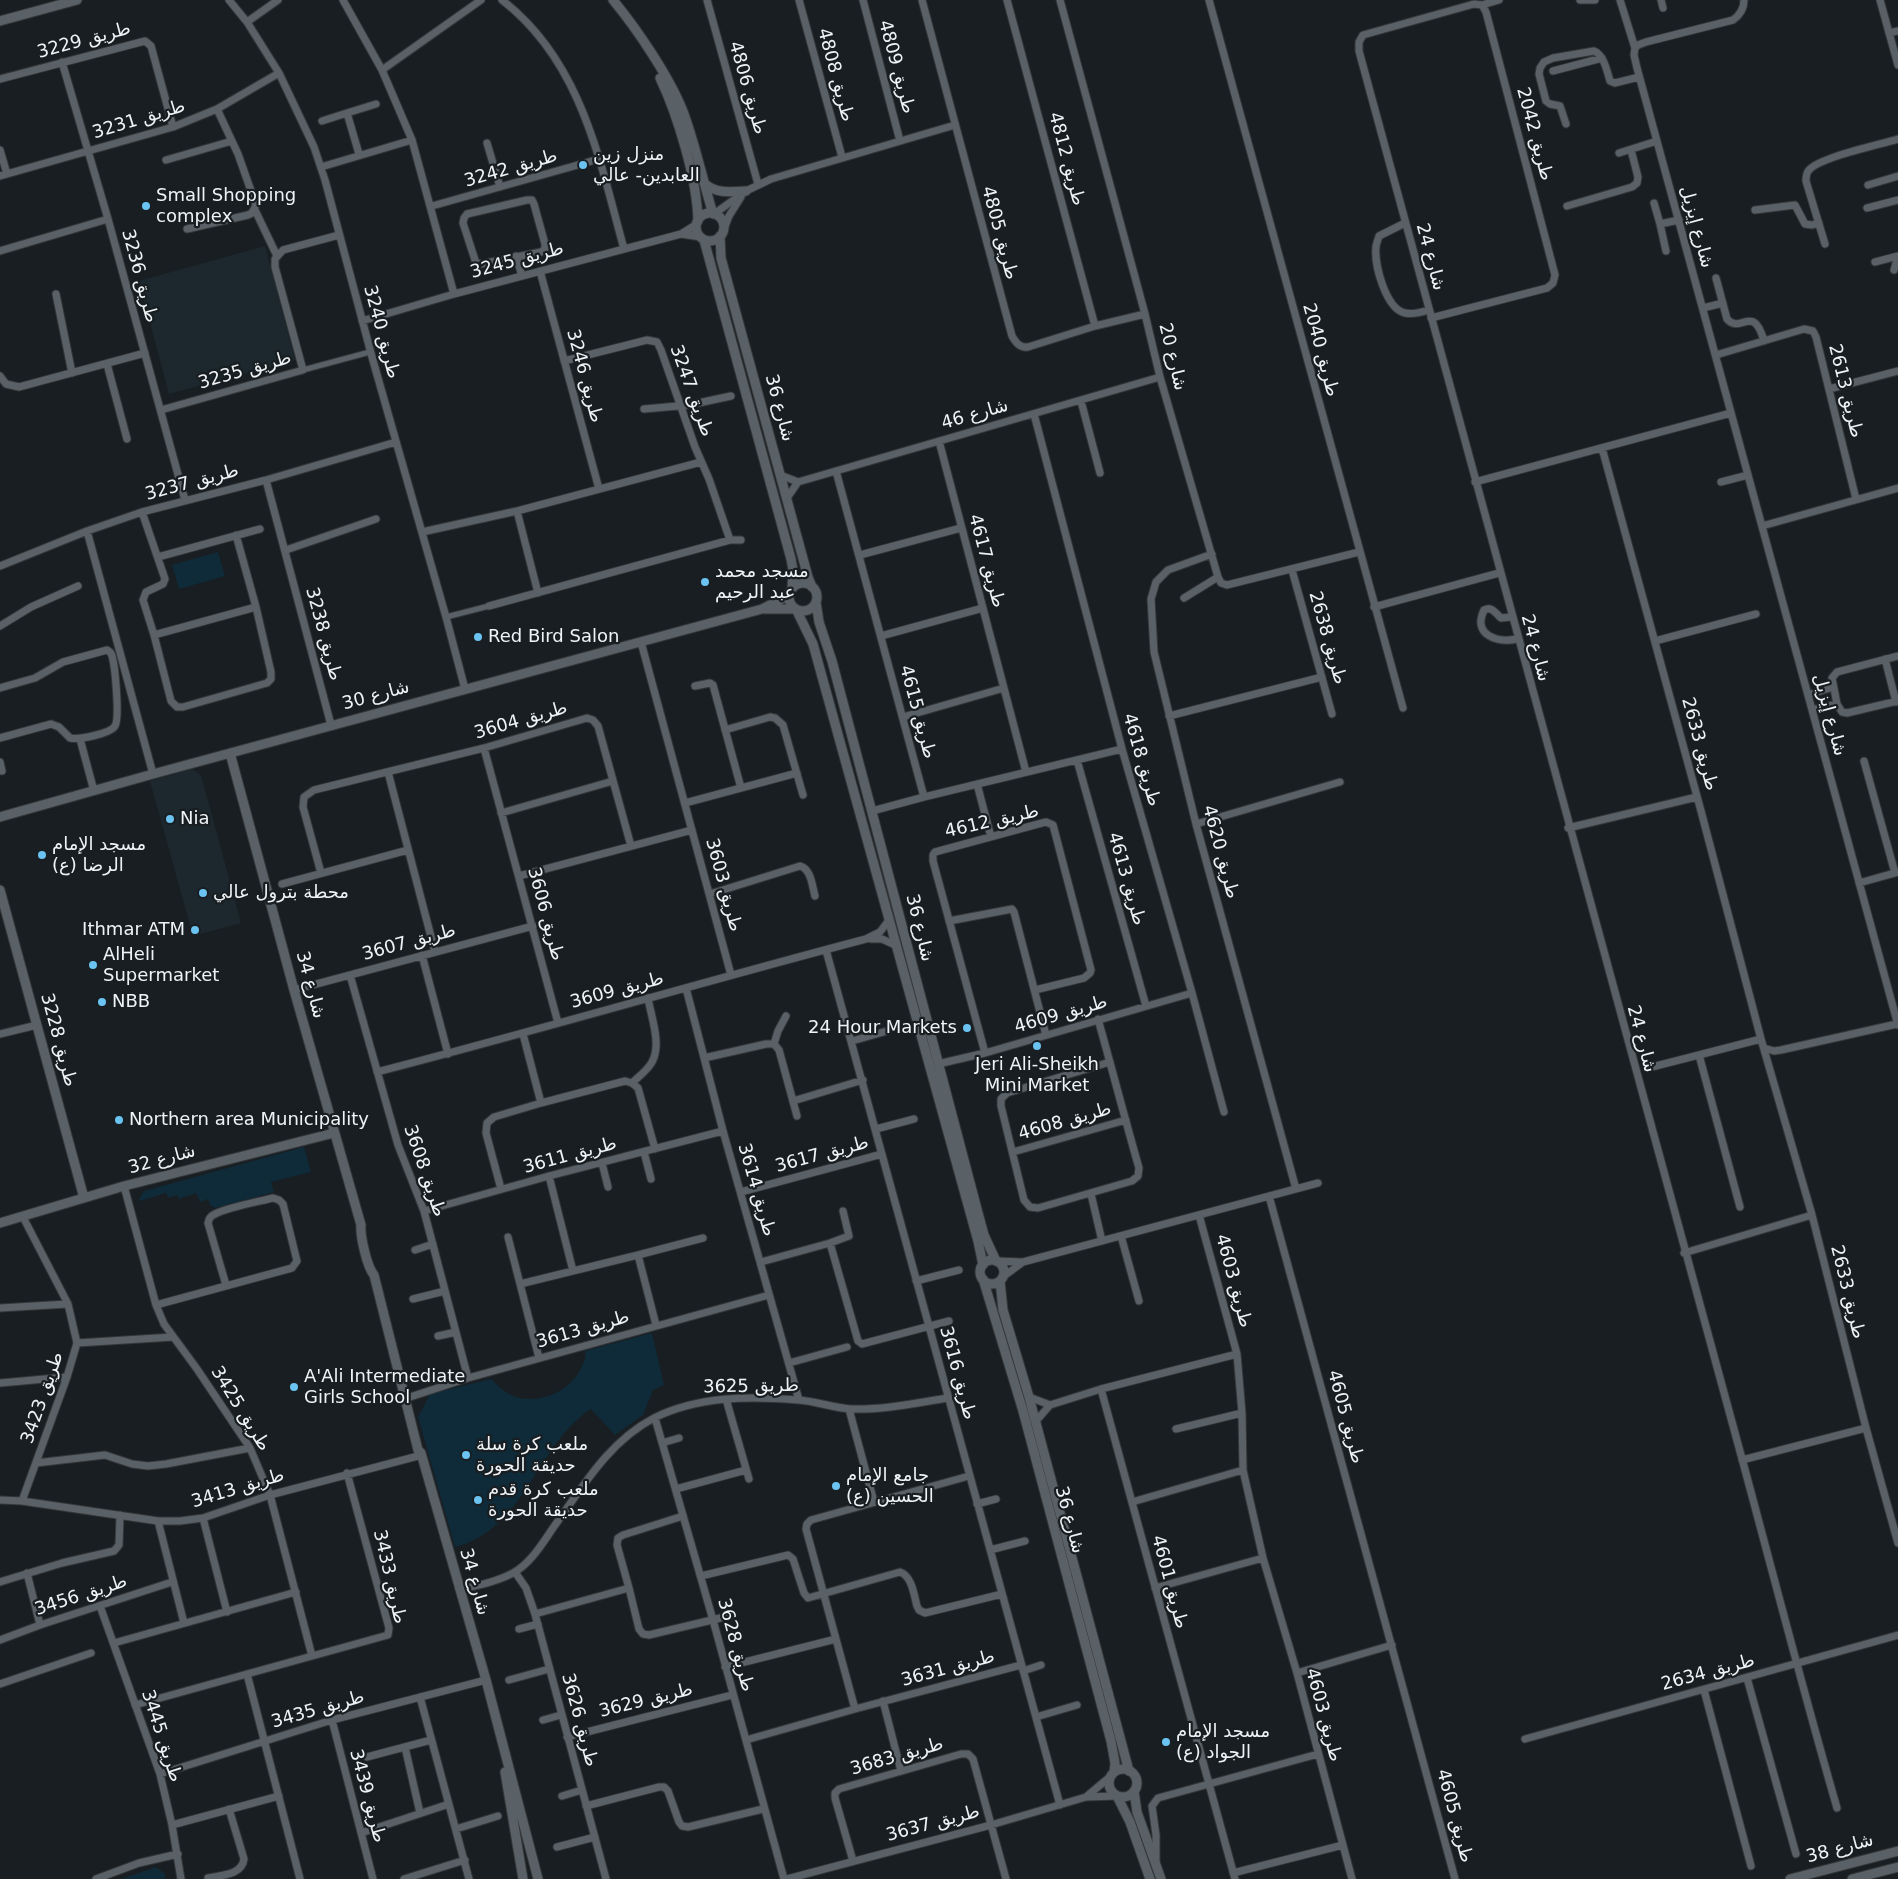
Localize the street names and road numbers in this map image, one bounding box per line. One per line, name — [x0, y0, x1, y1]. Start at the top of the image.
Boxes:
street label: طريق 3229 — [35, 18, 133, 64]
street label: طريق 4809 — [873, 18, 919, 116]
street label: طريق 4808 — [812, 26, 858, 124]
street label: طريق 4806 — [723, 39, 771, 137]
street label: طريق 2042 — [1511, 85, 1557, 183]
street label: طريق 3231 — [90, 96, 188, 144]
street label: طريق 4812 — [1043, 110, 1089, 208]
street label: طريق 3242 — [462, 145, 560, 193]
street label: شارع إيزيل — [1675, 183, 1717, 271]
street label: طريق 4805 — [976, 184, 1022, 282]
street label: شارع 24 — [1411, 221, 1449, 293]
street label: طريق 3236 — [116, 227, 162, 325]
street label: طريق 3245 — [468, 238, 566, 284]
street label: طريق 3240 — [358, 283, 404, 381]
street label: طريق 2040 — [1297, 301, 1343, 399]
street label: شارع 20 — [1153, 321, 1191, 393]
street label: طريق 3246 — [561, 327, 607, 425]
street label: طريق 3247 — [664, 342, 718, 440]
street label: طريق 2613 — [1823, 342, 1867, 440]
street label: طريق 3235 — [196, 347, 294, 395]
street label: شارع 36 — [760, 372, 798, 444]
street label: شارع 46 — [939, 395, 1011, 435]
street label: طريق 3237 — [143, 460, 241, 506]
street label: طريق 4617 — [963, 512, 1009, 610]
street label: طريق 3238 — [300, 585, 346, 683]
street label: طريق 2638 — [1303, 589, 1351, 687]
street label: شارع 24 — [1516, 612, 1554, 684]
street label: طريق 4615 — [894, 663, 940, 761]
street label: شارع إيزيل — [1808, 671, 1850, 759]
street label: شارع 30 — [340, 677, 412, 715]
street label: طريق 2633 — [1676, 695, 1722, 793]
street label: طريق 3604 — [472, 697, 570, 745]
street label: طريق 4618 — [1117, 711, 1165, 809]
street label: طريق 4612 — [943, 801, 1041, 843]
street label: طريق 4620 — [1197, 803, 1243, 901]
street label: طريق 4613 — [1102, 830, 1150, 928]
street label: طريق 3603 — [700, 836, 746, 934]
street label: طريق 3606 — [522, 865, 568, 963]
street label: شارع 36 — [900, 892, 938, 964]
street label: طريق 3607 — [360, 920, 458, 966]
street label: شارع 34 — [291, 949, 329, 1021]
street label: طريق 3609 — [568, 968, 666, 1014]
street label: طريق 3228 — [35, 991, 81, 1089]
street label: طريق 4609 — [1012, 991, 1110, 1039]
street label: شارع 24 — [1622, 1003, 1660, 1075]
street label: طريق 4608 — [1016, 1098, 1114, 1146]
street label: طريق 3608 — [398, 1122, 450, 1220]
street label: طريق 3617 — [773, 1132, 871, 1178]
street label: طريق 3611 — [521, 1133, 619, 1179]
street label: شارع 32 — [126, 1141, 198, 1179]
street label: طريق 3614 — [732, 1141, 780, 1239]
street label: طريق 4603 — [1210, 1232, 1256, 1330]
street label: طريق 2633 — [1825, 1243, 1869, 1341]
street label: طريق 3613 — [534, 1306, 632, 1354]
street label: طريق 3616 — [934, 1324, 980, 1422]
street label: طريق 3423 — [17, 1349, 69, 1447]
street label: طريق 3425 — [205, 1363, 275, 1455]
street label: طريق 4605 — [1322, 1368, 1368, 1466]
street label: طريق 3625 — [703, 1375, 799, 1399]
street label: طريق 3413 — [189, 1465, 287, 1513]
street label: شارع 36 — [1050, 1484, 1088, 1556]
street label: طريق 3433 — [368, 1528, 410, 1626]
street label: طريق 4601 — [1146, 1533, 1192, 1631]
street label: شارع 34 — [454, 1546, 494, 1618]
street label: طريق 3456 — [32, 1571, 130, 1621]
street label: طريق 3628 — [712, 1596, 758, 1694]
street label: طريق 3631 — [899, 1646, 997, 1692]
street label: طريق 2634 — [1659, 1650, 1757, 1696]
street label: طريق 4603 — [1300, 1666, 1346, 1764]
street label: طريق 3626 — [556, 1671, 602, 1769]
street label: طريق 3629 — [597, 1679, 695, 1723]
street label: طريق 3435 — [269, 1686, 367, 1734]
street label: طريق 3445 — [136, 1687, 186, 1785]
street label: طريق 3683 — [848, 1733, 946, 1781]
street label: طريق 3439 — [344, 1747, 390, 1845]
street label: طريق 4605 — [1431, 1767, 1477, 1865]
street label: طريق 3637 — [884, 1801, 982, 1847]
street label: شارع 38 — [1804, 1830, 1876, 1868]

